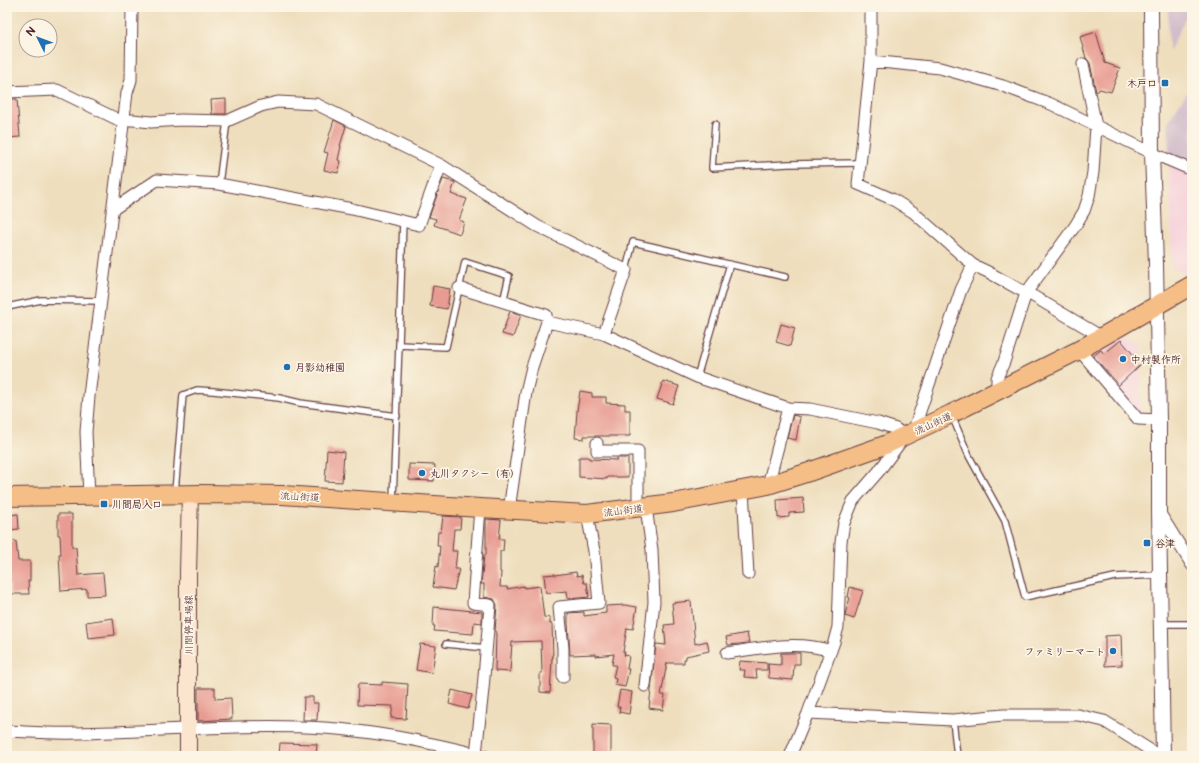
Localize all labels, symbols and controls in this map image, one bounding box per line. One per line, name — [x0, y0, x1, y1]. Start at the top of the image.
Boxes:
north arrow — [18, 18, 58, 58]
text: N — [23, 24, 39, 39]
place label: 木戸口 — [1127, 78, 1157, 90]
marker: 木戸口 — [1160, 78, 1170, 88]
marker: 中村製作所 — [1118, 354, 1128, 364]
place label: 中村製作所 — [1131, 354, 1181, 366]
marker: 月影幼稚園 — [282, 362, 292, 372]
place label: 月影幼稚園 — [295, 362, 345, 374]
street label: 流山街道 — [913, 410, 954, 438]
marker: 丸川タクシー（有） — [417, 468, 427, 478]
place label: 丸川タクシー（有） — [430, 468, 520, 480]
street label: 流山街道 — [280, 490, 320, 504]
marker: 川間局入口 — [99, 499, 109, 509]
place label: 川間局入口 — [112, 499, 162, 511]
street label: 流山街道 — [603, 503, 644, 519]
marker: 谷津 — [1142, 538, 1152, 548]
place label: 谷津 — [1155, 538, 1175, 550]
street label: 川間停車場線 — [183, 595, 195, 655]
place label: ファミリーマート — [1025, 646, 1105, 658]
marker: ファミリーマート — [1108, 646, 1118, 656]

